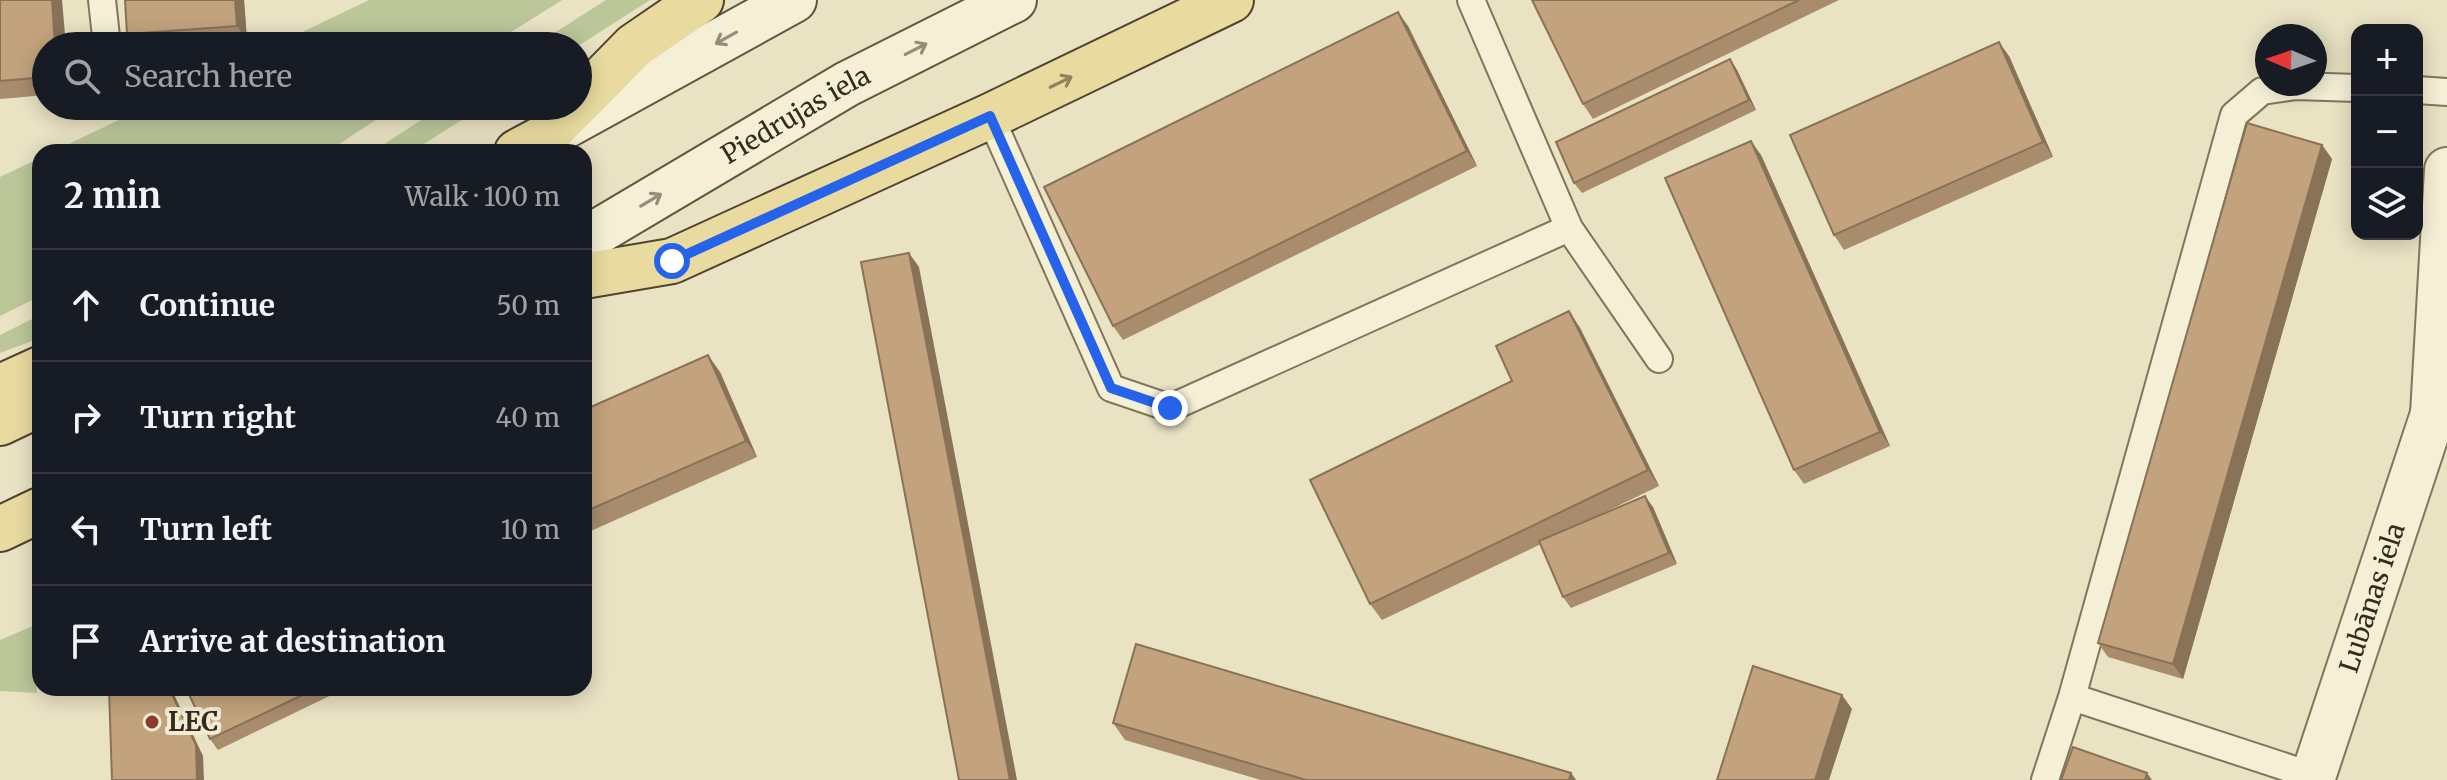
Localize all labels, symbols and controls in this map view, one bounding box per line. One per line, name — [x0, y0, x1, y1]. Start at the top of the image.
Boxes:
north arrow — [2255, 24, 2327, 96]
map controls — [2351, 24, 2423, 240]
button: + — [2351, 24, 2423, 96]
one-way arrow — [715, 30, 738, 46]
search box — [32, 32, 592, 120]
one-way arrow — [904, 41, 928, 56]
icon: search — [60, 54, 104, 98]
text: Search here — [124, 57, 292, 95]
street label: Piedrujas iela — [715, 58, 875, 171]
one-way arrow — [1048, 74, 1072, 89]
button: − — [2351, 96, 2423, 168]
button: layers — [2351, 168, 2423, 240]
text: 2 min — [64, 175, 161, 217]
text: Walk · 100 m — [405, 180, 560, 213]
one-way arrow — [639, 192, 662, 208]
route start — [654, 243, 690, 279]
icon: ahead — [64, 283, 108, 327]
text: Continue — [140, 286, 275, 324]
text: 50 m — [496, 289, 560, 322]
route end — [1152, 390, 1188, 426]
icon: right — [64, 395, 108, 439]
text: Turn right — [140, 398, 296, 436]
text: 40 m — [496, 401, 560, 434]
icon: left — [64, 507, 108, 551]
text: Turn left — [140, 510, 272, 548]
text: 10 m — [501, 513, 560, 546]
street label: Lubānas iela — [2332, 518, 2412, 677]
icon: arrive — [64, 619, 108, 663]
text: Arrive at destination — [140, 622, 446, 660]
place label: LEC — [168, 705, 219, 738]
marker: LEC — [143, 713, 161, 731]

